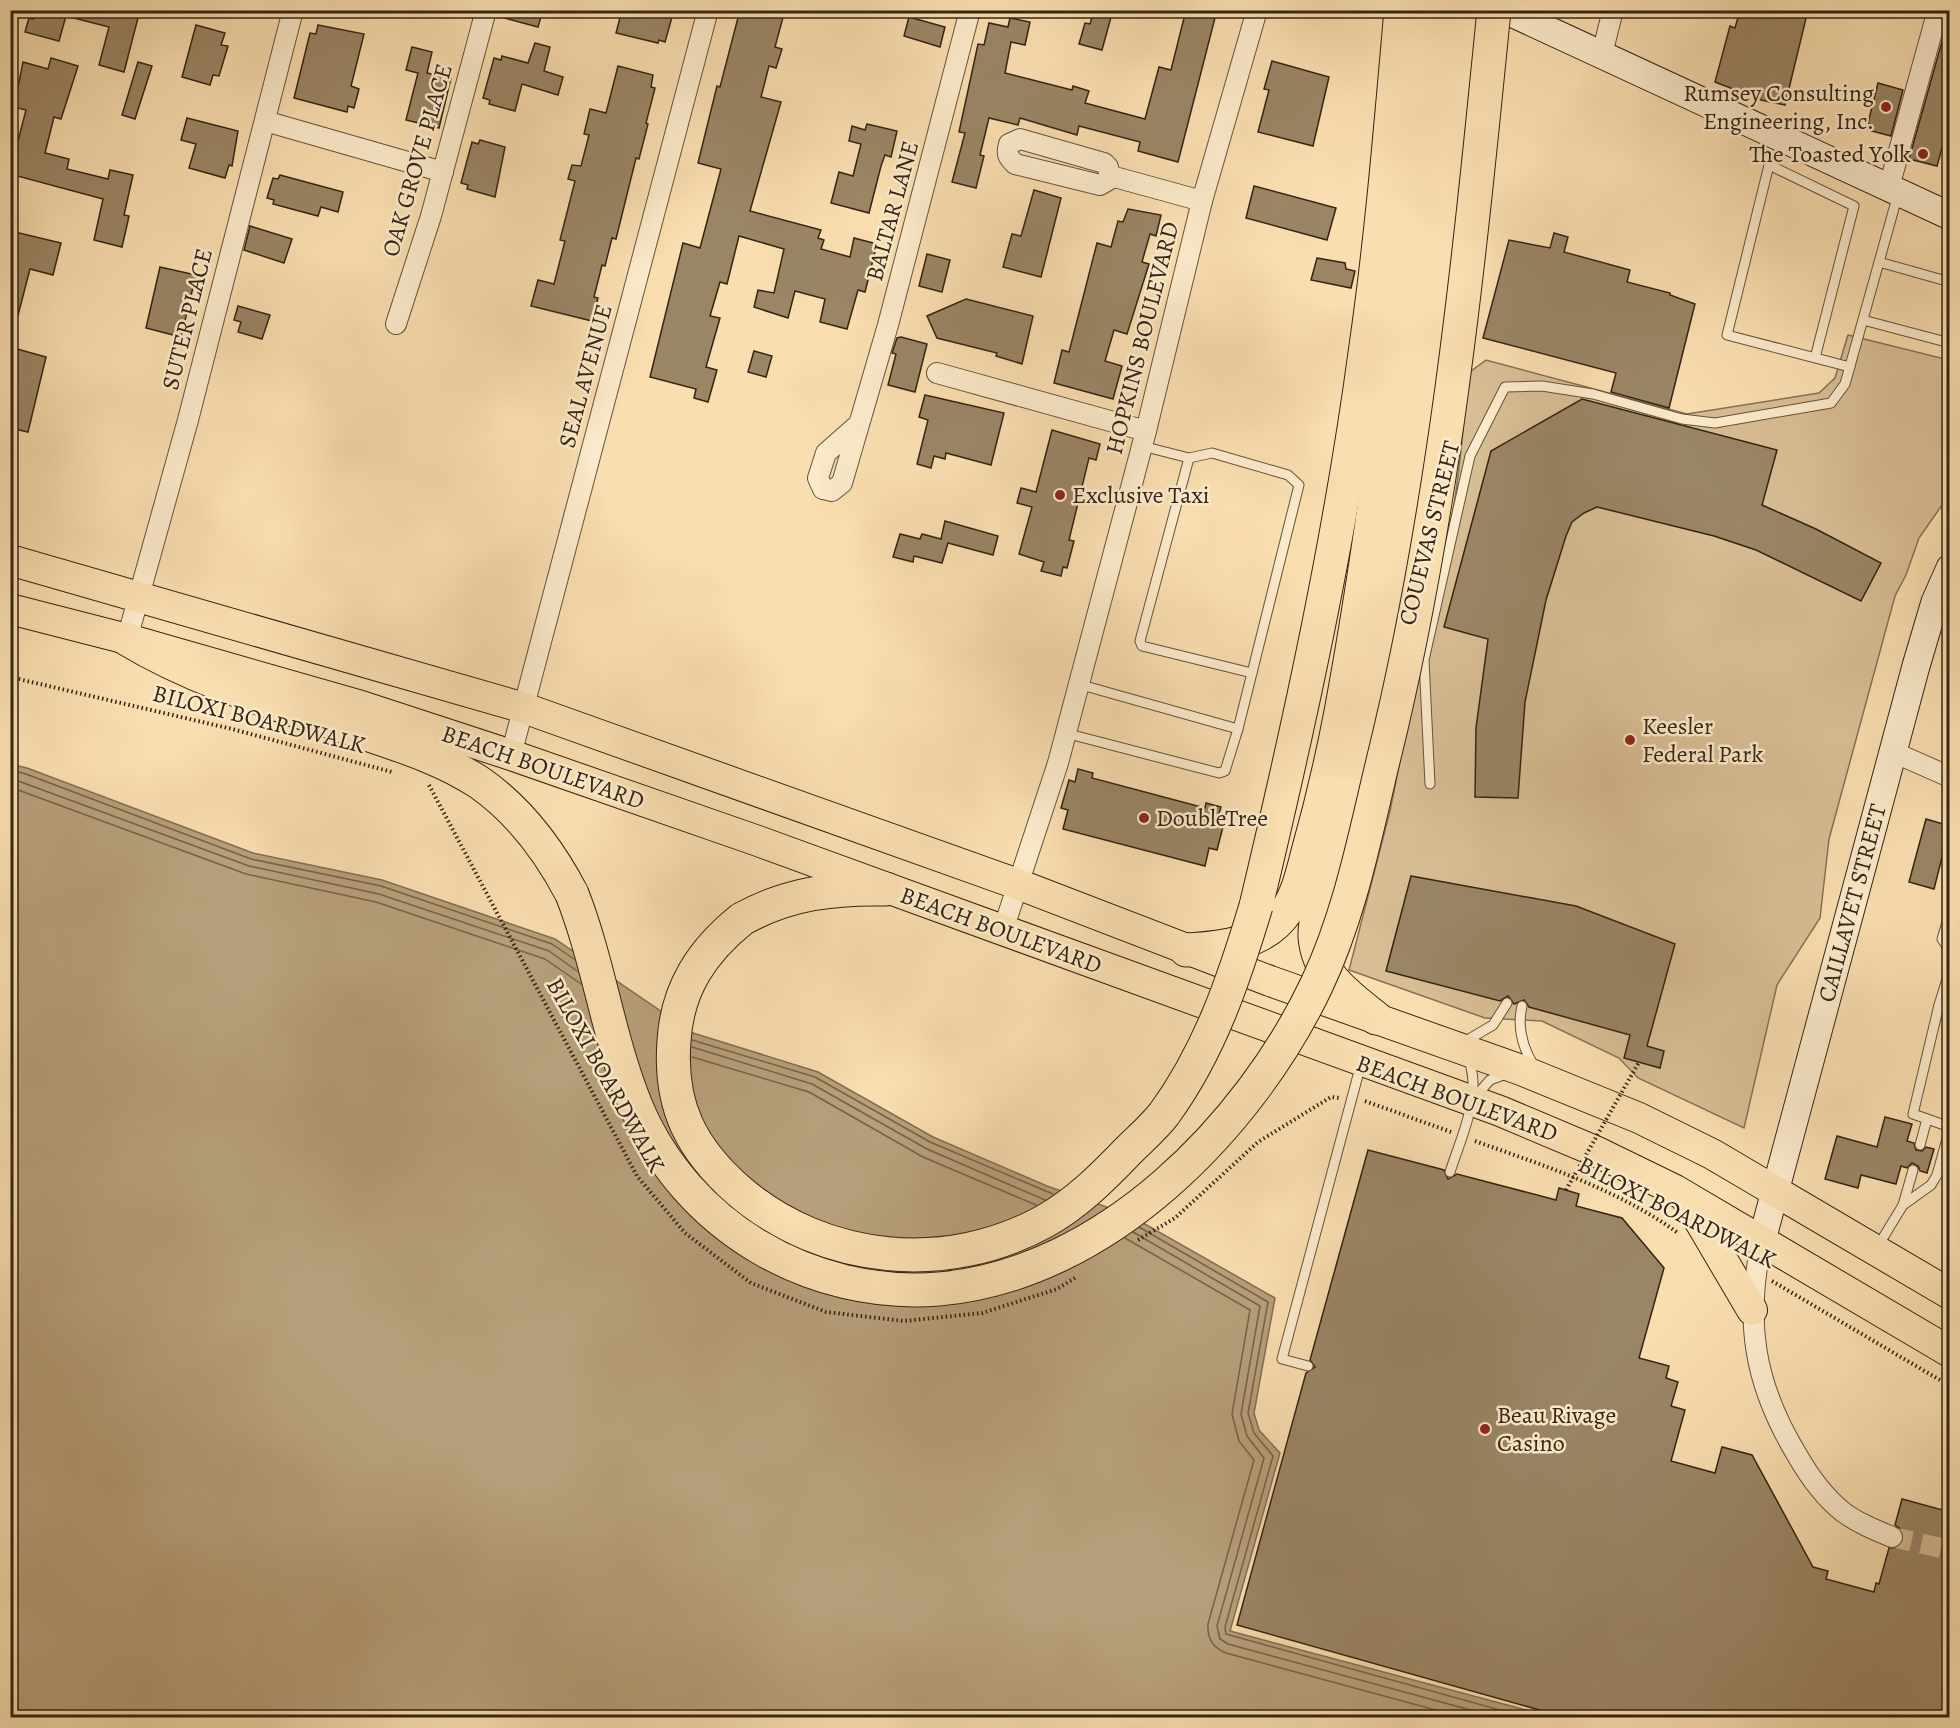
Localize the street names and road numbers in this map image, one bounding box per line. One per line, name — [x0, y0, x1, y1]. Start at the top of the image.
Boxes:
street label: OAK GROVE PLACE — [374, 60, 460, 260]
street label: BALTAR LANE — [858, 137, 926, 285]
street label: HOPKINS BOULEVARD — [1098, 218, 1186, 458]
street label: SUTER PLACE — [154, 245, 220, 393]
street label: SEAL AVENUE — [550, 301, 620, 451]
street label: COUEVAS STREET — [1391, 437, 1467, 629]
street label: BILOXI BOARDWALK — [149, 677, 369, 761]
street label: BEACH BOULEVARD — [437, 717, 649, 817]
street label: CAILLAVET STREET — [1810, 800, 1894, 1006]
street label: BEACH BOULEVARD — [896, 879, 1106, 981]
street label: BILOXI BOARDWALK — [539, 972, 673, 1178]
street label: BEACH BOULEVARD — [1352, 1047, 1562, 1149]
street label: BILOXI BOARDWALK — [1573, 1148, 1781, 1276]

